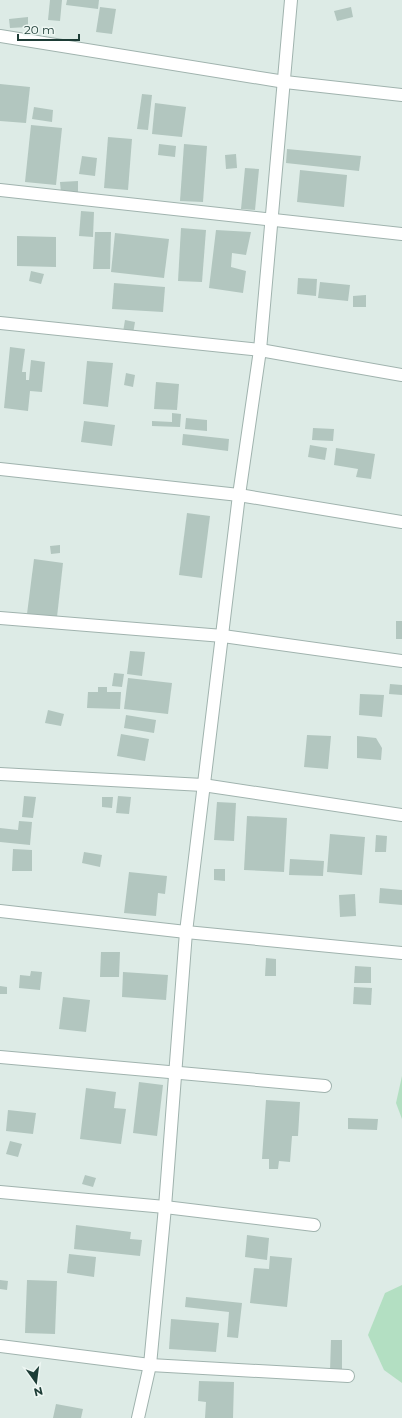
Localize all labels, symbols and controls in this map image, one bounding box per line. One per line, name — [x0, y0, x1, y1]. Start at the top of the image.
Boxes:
scale bar — [18, 16, 79, 42]
text: 20 m — [24, 22, 55, 37]
north arrow — [16, 1362, 56, 1402]
text: N — [32, 1384, 44, 1400]

